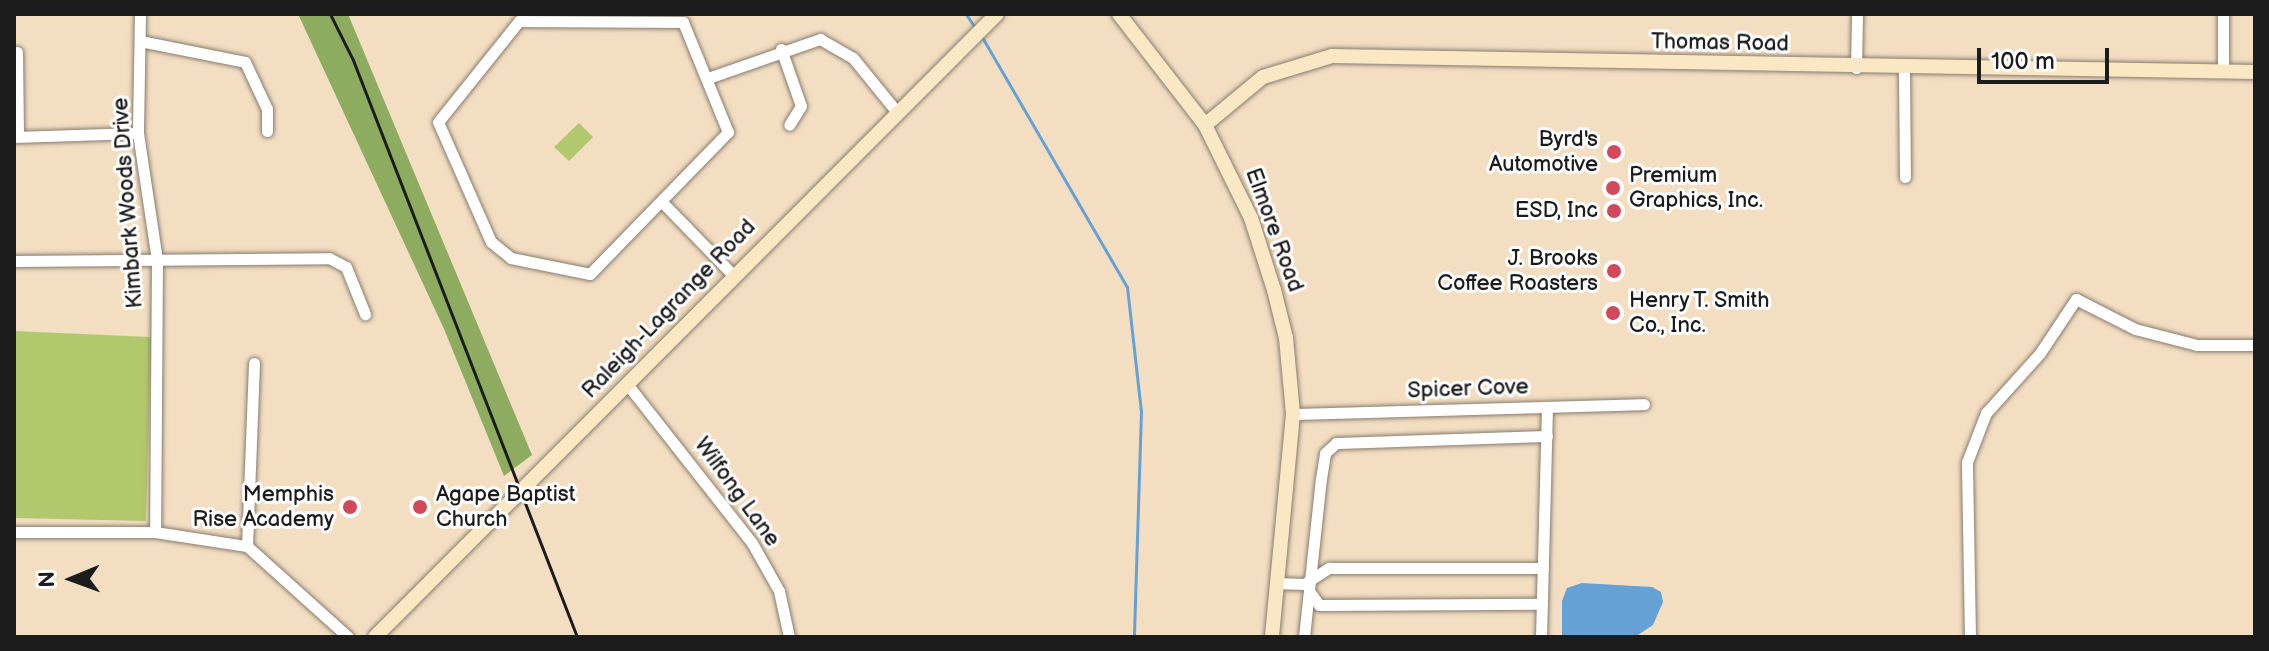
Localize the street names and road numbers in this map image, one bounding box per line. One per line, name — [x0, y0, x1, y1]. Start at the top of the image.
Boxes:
street label: Thomas Road — [1651, 29, 1789, 57]
street label: Kimbark Woods Drive — [107, 96, 149, 310]
street label: Elmore Road — [1239, 165, 1309, 295]
street label: Raleigh-Lagrange Road — [577, 214, 761, 404]
street label: Spicer Cove — [1407, 374, 1529, 404]
street label: Wilfong Lane — [689, 432, 785, 552]

